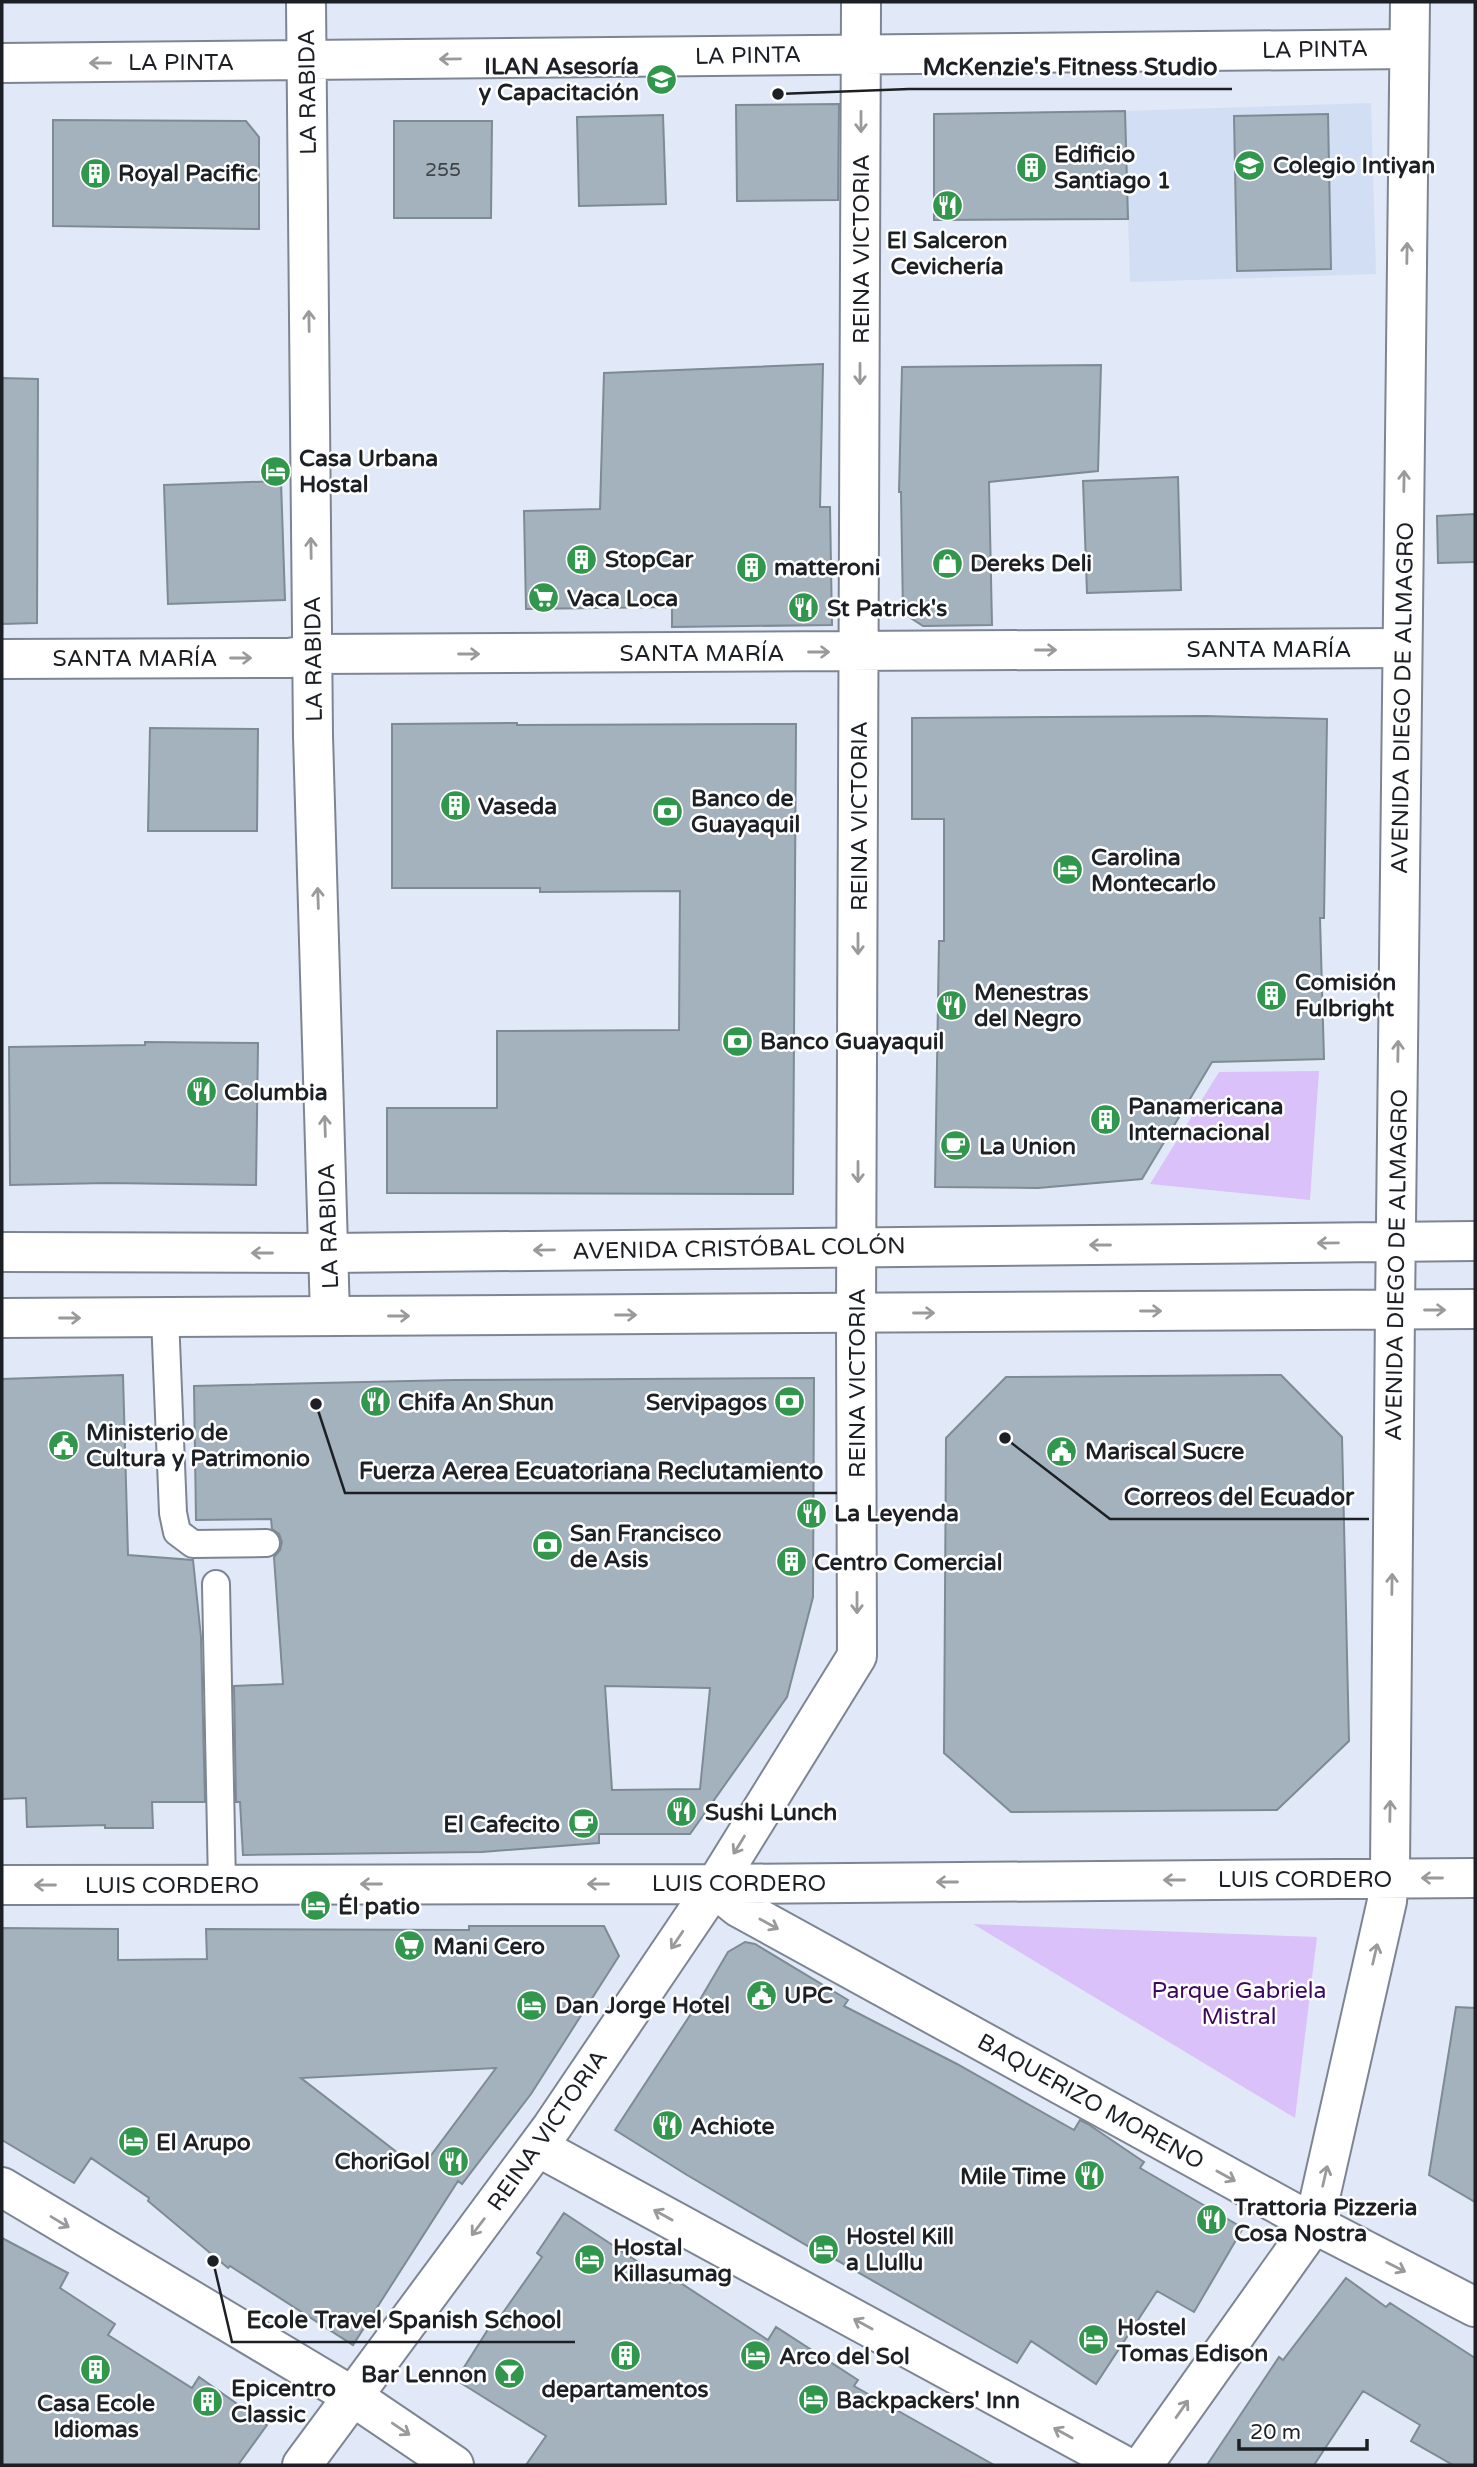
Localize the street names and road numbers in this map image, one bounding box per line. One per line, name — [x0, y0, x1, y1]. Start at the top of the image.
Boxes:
street label: LA RABIDA — [293, 29, 323, 155]
street label: LA PINTA — [1262, 35, 1368, 65]
street label: LA PINTA — [695, 41, 801, 71]
street label: LA PINTA — [128, 49, 234, 77]
street label: REINA VICTORIA — [848, 154, 876, 344]
street label: AVENIDA DIEGO DE ALMAGRO — [1386, 522, 1420, 874]
street label: LA RABIDA — [299, 596, 329, 722]
street label: SANTA MARÍA — [1187, 636, 1351, 664]
street label: SANTA MARÍA — [620, 640, 784, 668]
street label: SANTA MARÍA — [53, 645, 217, 673]
street label: REINA VICTORIA — [846, 721, 874, 911]
street label: AVENIDA DIEGO DE ALMAGRO — [1380, 1089, 1414, 1441]
street label: LA RABIDA — [313, 1162, 345, 1289]
street label: AVENIDA CRISTÓBAL COLÓN — [572, 1232, 906, 1266]
street label: REINA VICTORIA — [844, 1288, 872, 1478]
street label: LUIS CORDERO — [1218, 1866, 1392, 1894]
street label: LUIS CORDERO — [652, 1870, 826, 1898]
street label: LUIS CORDERO — [85, 1872, 259, 1900]
street label: BAQUERIZO MORENO — [972, 2028, 1209, 2176]
street label: REINA VICTORIA — [482, 2045, 614, 2216]

